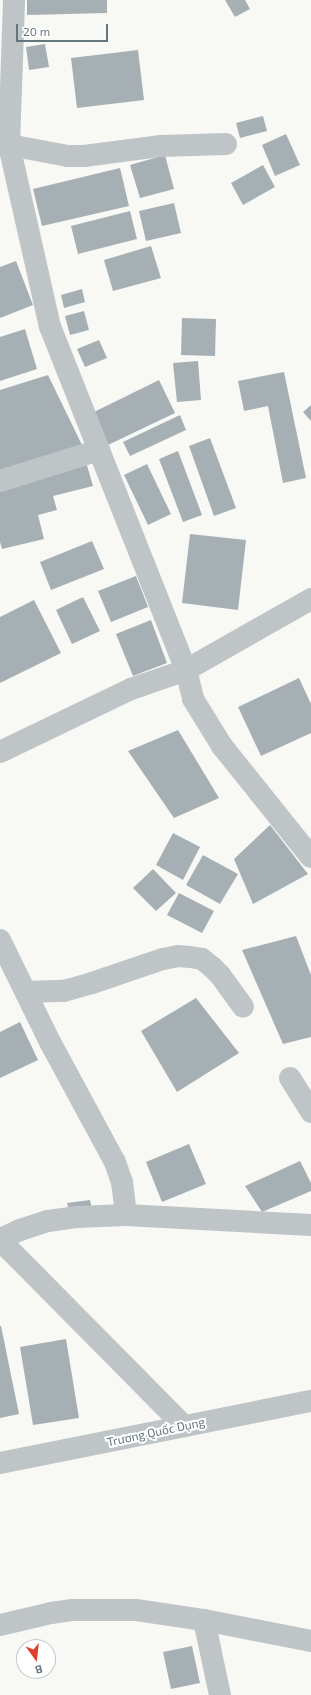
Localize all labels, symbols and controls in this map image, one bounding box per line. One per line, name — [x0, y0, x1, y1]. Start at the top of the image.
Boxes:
scale bar — [18, 16, 110, 42]
text: 20 m — [23, 24, 50, 38]
street label: Trương Quốc Dụng — [106, 1415, 206, 1449]
north arrow — [16, 1639, 56, 1679]
text: B — [34, 1663, 44, 1677]

